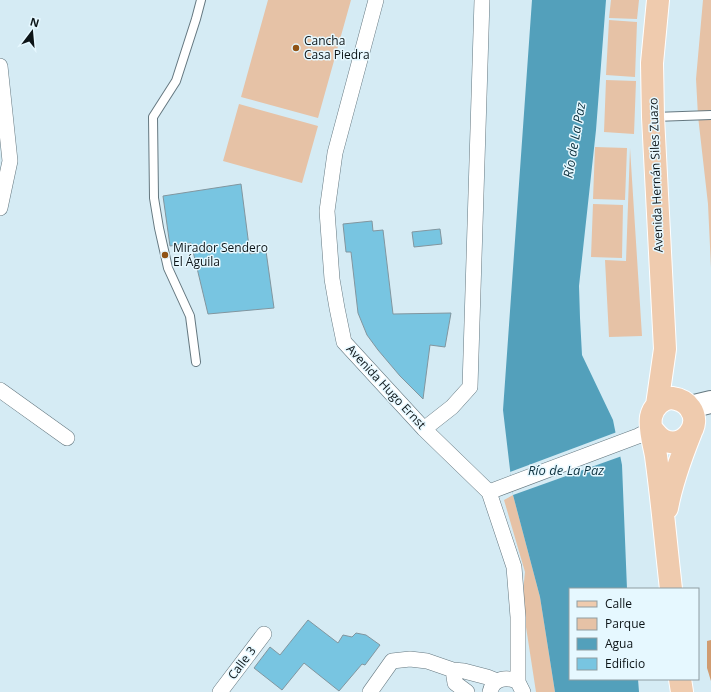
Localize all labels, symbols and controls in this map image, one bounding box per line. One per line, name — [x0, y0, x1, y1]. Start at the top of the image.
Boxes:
north arrow — [12, 12, 52, 52]
text: N — [29, 13, 41, 30]
place label: Cancha Casa Piedra — [304, 32, 370, 63]
marker: Cancha Casa Piedra — [291, 43, 301, 53]
street label: Avenida Hernán Siles Zuazo — [644, 97, 667, 253]
water label: Río de La Paz — [559, 101, 590, 179]
place label: Mirador Sendero El Águila — [173, 239, 268, 270]
marker: Mirador Sendero El Águila — [160, 250, 170, 260]
street label: Avenida Hugo Ernst — [343, 341, 430, 433]
water label: Río de La Paz — [528, 461, 604, 479]
legend — [569, 588, 699, 680]
text: Calle — [605, 595, 632, 612]
text: Parque — [605, 615, 645, 632]
text: Agua — [605, 635, 633, 652]
street label: Calle 3 — [224, 643, 260, 683]
text: Edificio — [605, 655, 645, 672]

